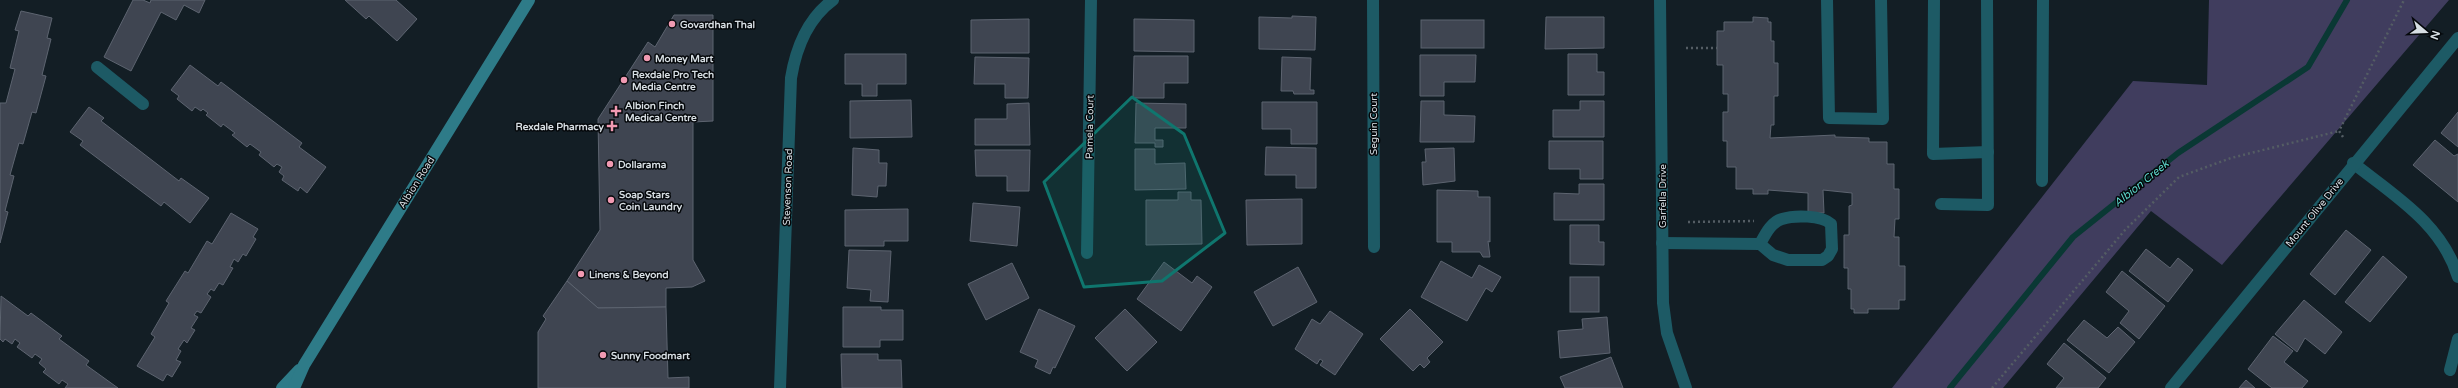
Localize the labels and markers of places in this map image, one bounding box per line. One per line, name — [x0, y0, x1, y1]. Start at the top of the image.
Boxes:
marker: Govardhan Thal — [667, 19, 677, 29]
place label: Govardhan Thal — [680, 19, 755, 31]
marker: Money Mart — [642, 53, 652, 63]
place label: Money Mart — [655, 53, 713, 65]
place label: Rexdale Pro Tech Media Centre — [632, 69, 714, 93]
marker: Rexdale Pro Tech Media Centre — [619, 75, 629, 85]
place label: Albion Finch Medical Centre — [625, 100, 697, 124]
marker: Albion Finch Medical Centre — [610, 105, 622, 117]
place label: Rexdale Pharmacy — [516, 121, 605, 133]
marker: Rexdale Pharmacy — [607, 121, 617, 131]
marker: Dollarama — [605, 159, 615, 169]
place label: Dollarama — [618, 159, 667, 171]
place label: Soap Stars Coin Laundry — [619, 189, 683, 213]
marker: Soap Stars Coin Laundry — [606, 195, 616, 205]
marker: Linens & Beyond — [576, 269, 586, 279]
place label: Linens & Beyond — [589, 269, 669, 281]
marker: Sunny Foodmart — [598, 350, 608, 360]
place label: Sunny Foodmart — [611, 350, 690, 362]

